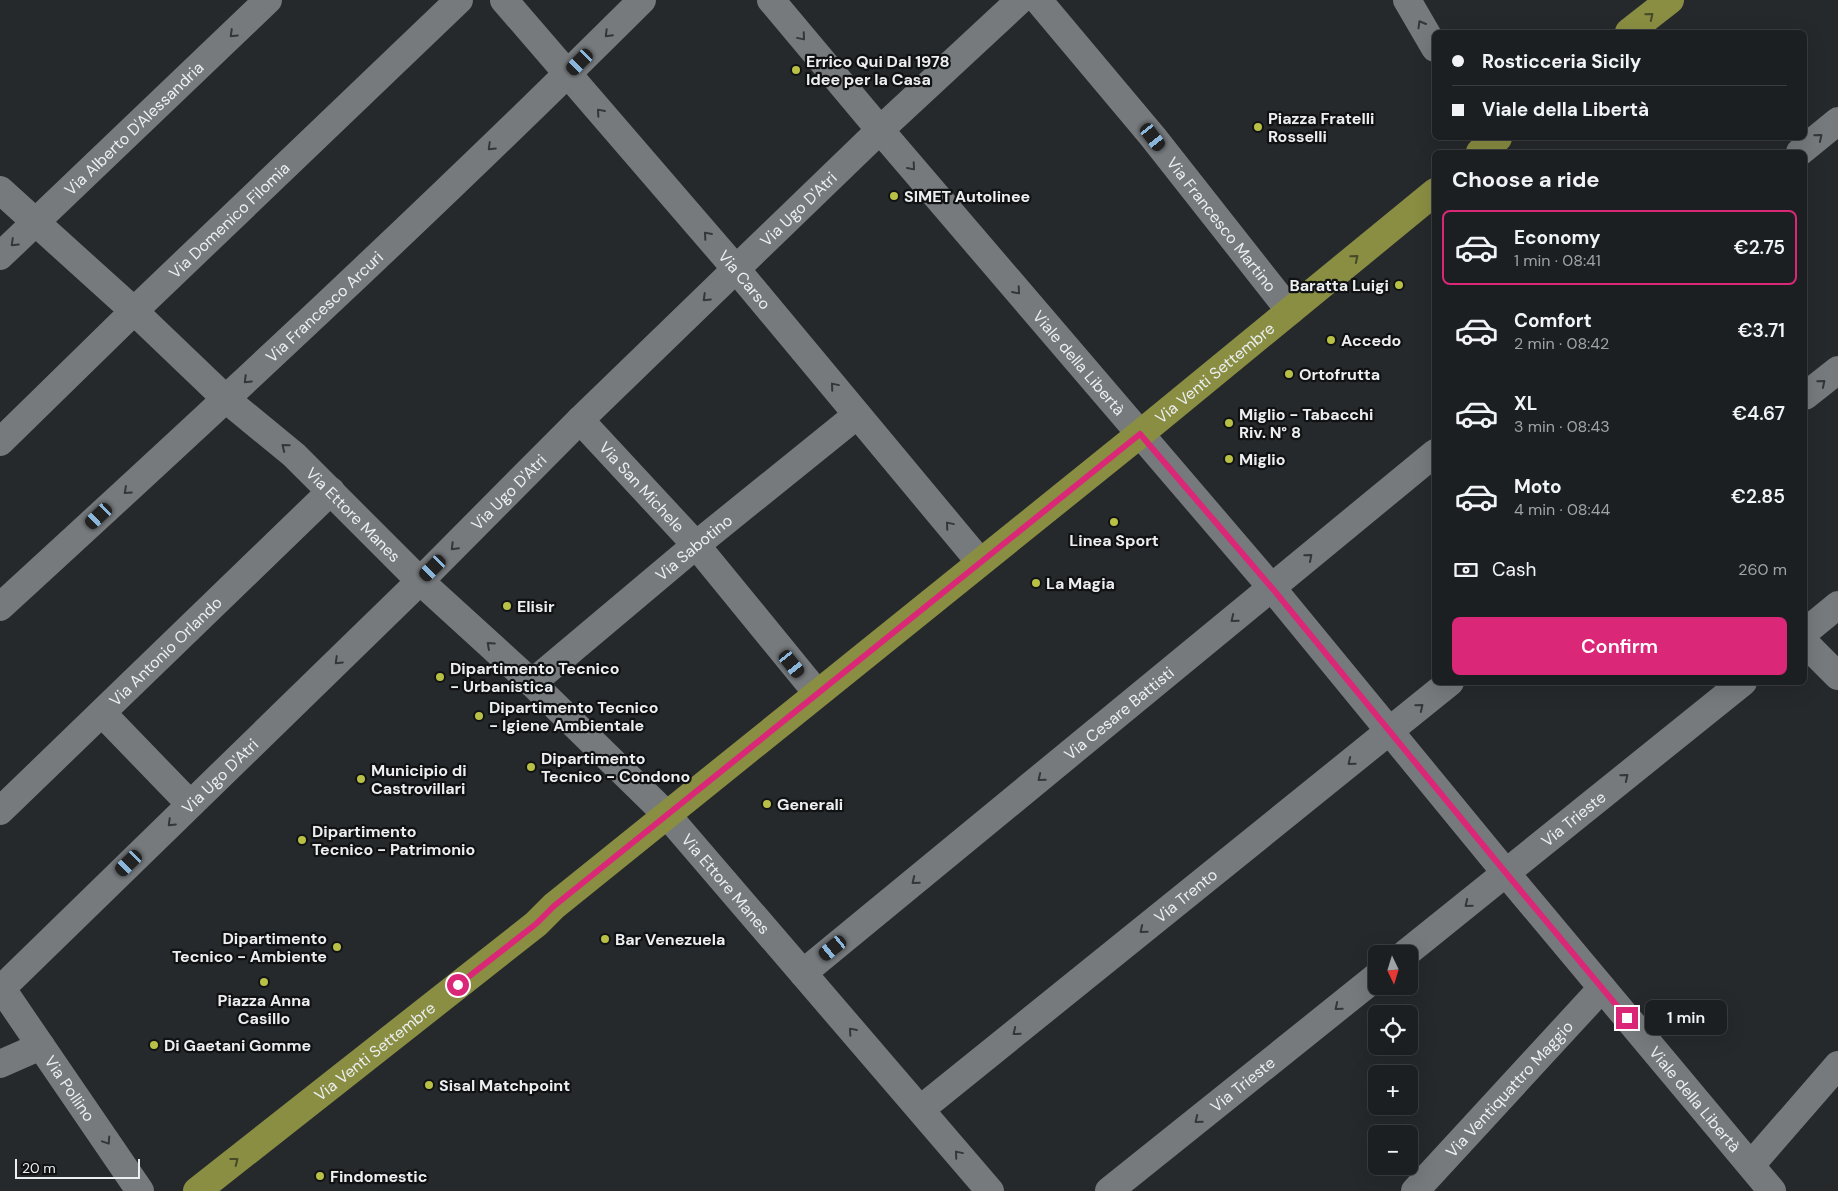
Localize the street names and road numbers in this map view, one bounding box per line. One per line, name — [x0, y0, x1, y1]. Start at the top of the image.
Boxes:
street label: Via Alberto D'Alessandria — [60, 57, 208, 200]
street label: Via Francesco Martino — [1162, 153, 1281, 296]
street label: Via Domenico Filomia — [164, 158, 294, 283]
street label: Via Ugo D'Atri — [756, 167, 841, 251]
street label: Via Carso — [713, 246, 775, 314]
street label: Via Francesco Arcuri — [261, 247, 388, 367]
street label: Viale della Libertà — [1028, 306, 1130, 420]
street label: Via Venti Settembre — [1151, 318, 1279, 428]
street label: Via San Michele — [594, 437, 689, 537]
street label: Via Ugo D'Atri — [467, 450, 551, 535]
street label: Via Ettore Manes — [301, 463, 405, 567]
street label: Via Sabotino — [651, 510, 737, 586]
street label: Via Antonio Orlando — [105, 592, 227, 711]
street label: Via Cesare Battisti — [1060, 662, 1178, 765]
street label: Via Ugo D'Atri — [177, 734, 263, 818]
street label: Via Trieste — [1537, 787, 1610, 851]
street label: Via Ettore Manes — [677, 829, 775, 939]
street label: Via Trento — [1150, 864, 1222, 928]
street label: Via Venti Settembre — [310, 997, 440, 1106]
street label: Via Ventiquattro Maggio — [1441, 1016, 1578, 1162]
street label: Viale della Libertà — [1644, 1042, 1745, 1157]
street label: Via Pollino — [40, 1052, 99, 1126]
street label: Via Trieste — [1206, 1052, 1279, 1117]

